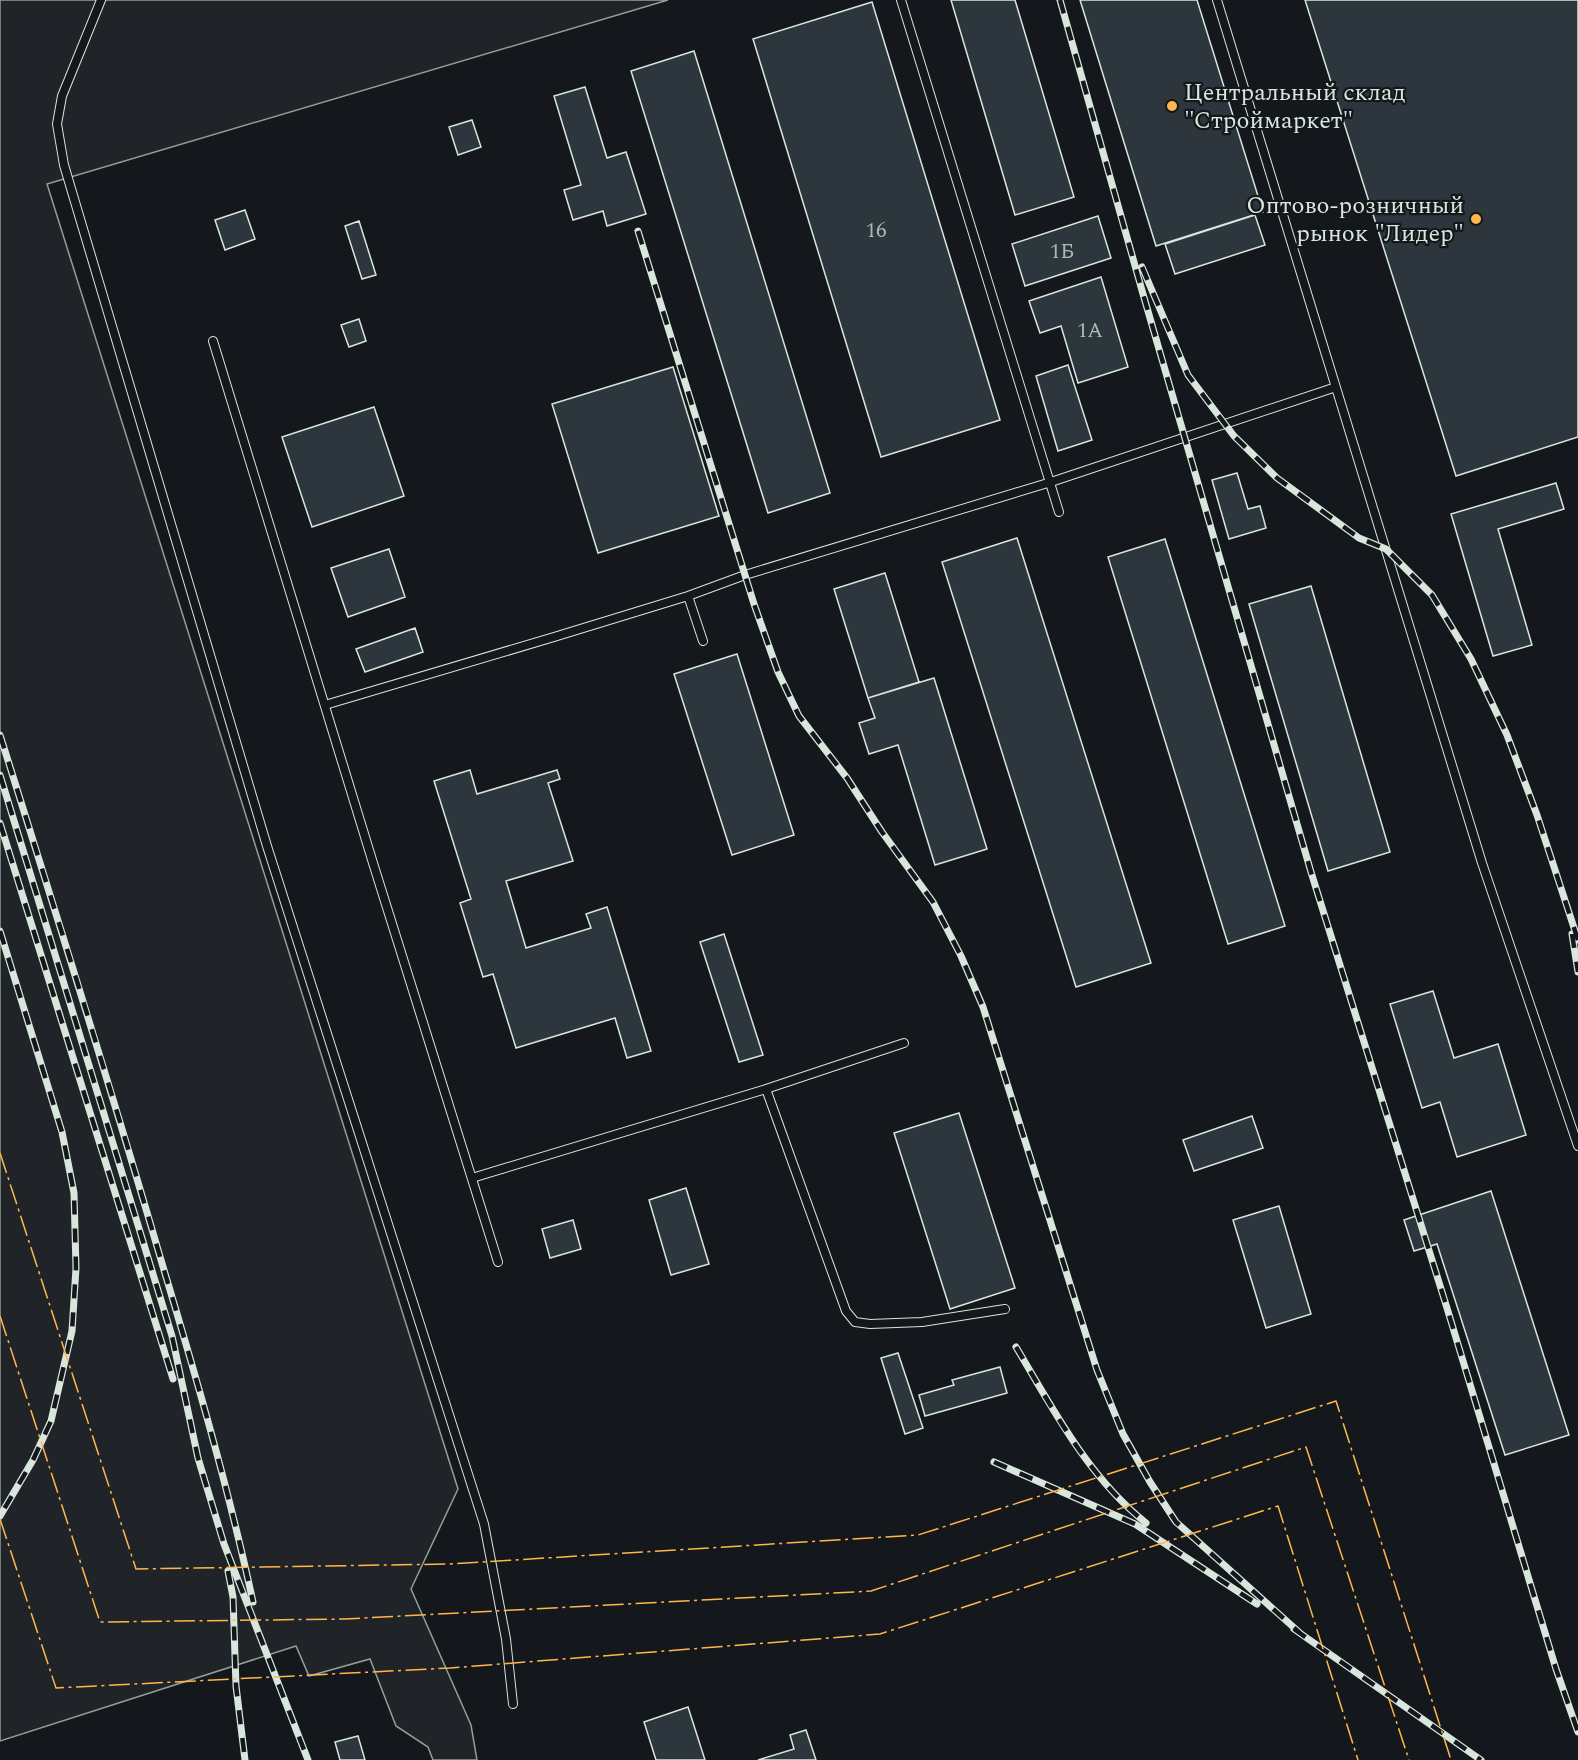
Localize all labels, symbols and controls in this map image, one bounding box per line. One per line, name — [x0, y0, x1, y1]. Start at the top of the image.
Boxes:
place label: Центральный склад "Строймаркет" — [1184, 75, 1406, 139]
marker: Центральный склад "Строймаркет" — [1165, 99, 1179, 113]
place label: Оптово-розничный рынок "Лидер" — [1246, 188, 1464, 252]
marker: Оптово-розничный рынок "Лидер" — [1469, 212, 1483, 226]
house number: 16 — [866, 215, 887, 247]
house number: 1Б — [1050, 236, 1074, 268]
house number: 1А — [1077, 315, 1103, 347]

